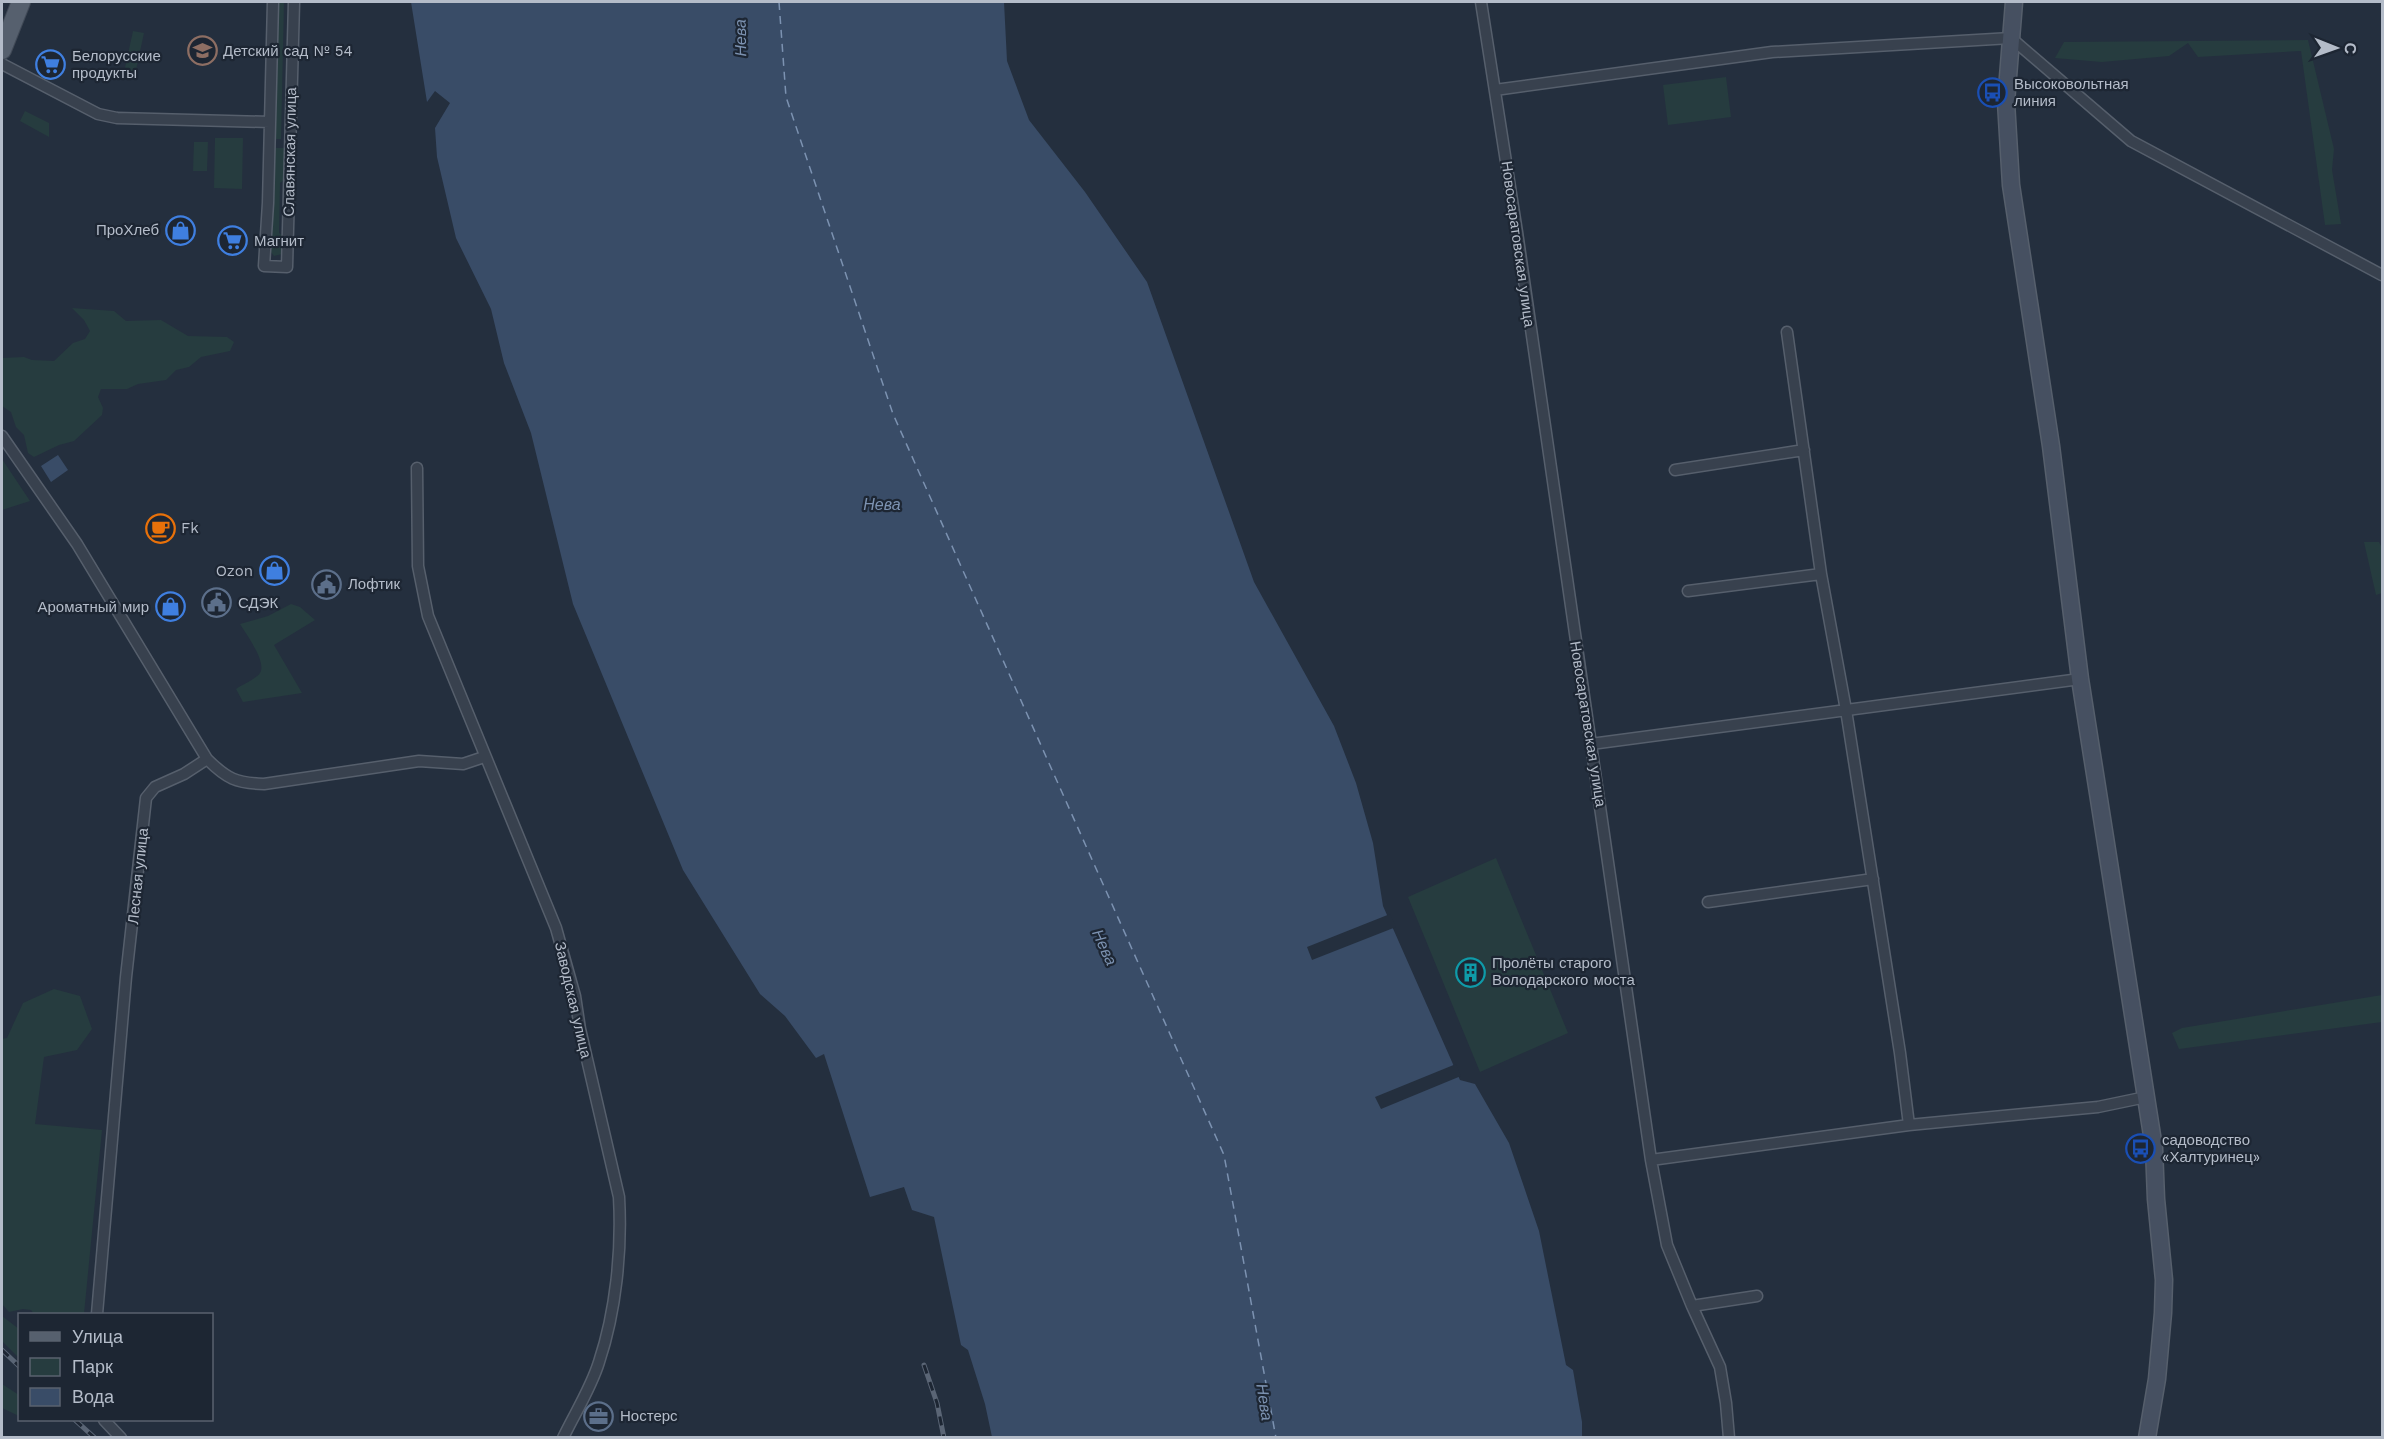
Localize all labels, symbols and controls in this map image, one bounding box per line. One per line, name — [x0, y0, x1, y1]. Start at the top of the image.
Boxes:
north arrow — [2306, 18, 2366, 78]
water label: Нева — [731, 19, 750, 57]
school or university icon: Детский сад № 54 — [186, 35, 218, 67]
place label: Детский сад № 54 — [223, 42, 353, 60]
text: С — [2341, 42, 2360, 55]
place label: Белорусские продукты — [72, 47, 161, 82]
supermarket icon: Белорусские продукты — [35, 49, 67, 81]
place label: Высоковольтная линия — [2014, 75, 2129, 110]
bus stop icon: Высоковольтная линия — [1977, 77, 2009, 109]
street label: Славянская улица — [280, 87, 300, 217]
street label: Новосаратовская улица — [1497, 160, 1539, 329]
shop icon: ПроХлеб — [164, 214, 196, 246]
place label: ПроХлеб — [96, 221, 159, 239]
supermarket icon: Магнит — [217, 225, 249, 257]
place label: Магнит — [254, 232, 304, 250]
water label: Нева — [863, 495, 901, 514]
cafe icon: Fk — [144, 512, 176, 544]
place label: Fk — [181, 519, 199, 537]
shop icon: Ozon — [258, 555, 290, 587]
place label: Ozon — [216, 562, 253, 580]
public building icon: Лофтик — [311, 568, 343, 600]
place label: Лофтик — [348, 575, 400, 593]
public building icon: СДЭК — [201, 587, 233, 619]
shop icon: Ароматный мир — [154, 591, 186, 623]
place label: СДЭК — [238, 594, 278, 612]
place label: Ароматный мир — [38, 598, 149, 616]
street label: Новосаратовская улица — [1566, 640, 1610, 809]
street label: Лесная улица — [124, 826, 152, 925]
water label: Нева — [1088, 926, 1121, 968]
street label: Заводская улица — [551, 940, 595, 1061]
place label: Пролёты старого Володарского моста — [1492, 954, 1635, 989]
building icon: Пролёты старого Володарского моста — [1455, 956, 1487, 988]
place label: садоводство «Халтуринец» — [2162, 1131, 2260, 1166]
bus stop icon: садоводство «Халтуринец» — [2125, 1133, 2157, 1165]
legend — [18, 1313, 213, 1421]
text: Улица — [72, 1326, 124, 1347]
text: Парк — [72, 1356, 113, 1377]
water label: Нева — [1252, 1382, 1277, 1422]
text: Вода — [72, 1386, 115, 1407]
office icon: Ностерс — [583, 1400, 615, 1432]
place label: Ностерс — [620, 1407, 678, 1425]

